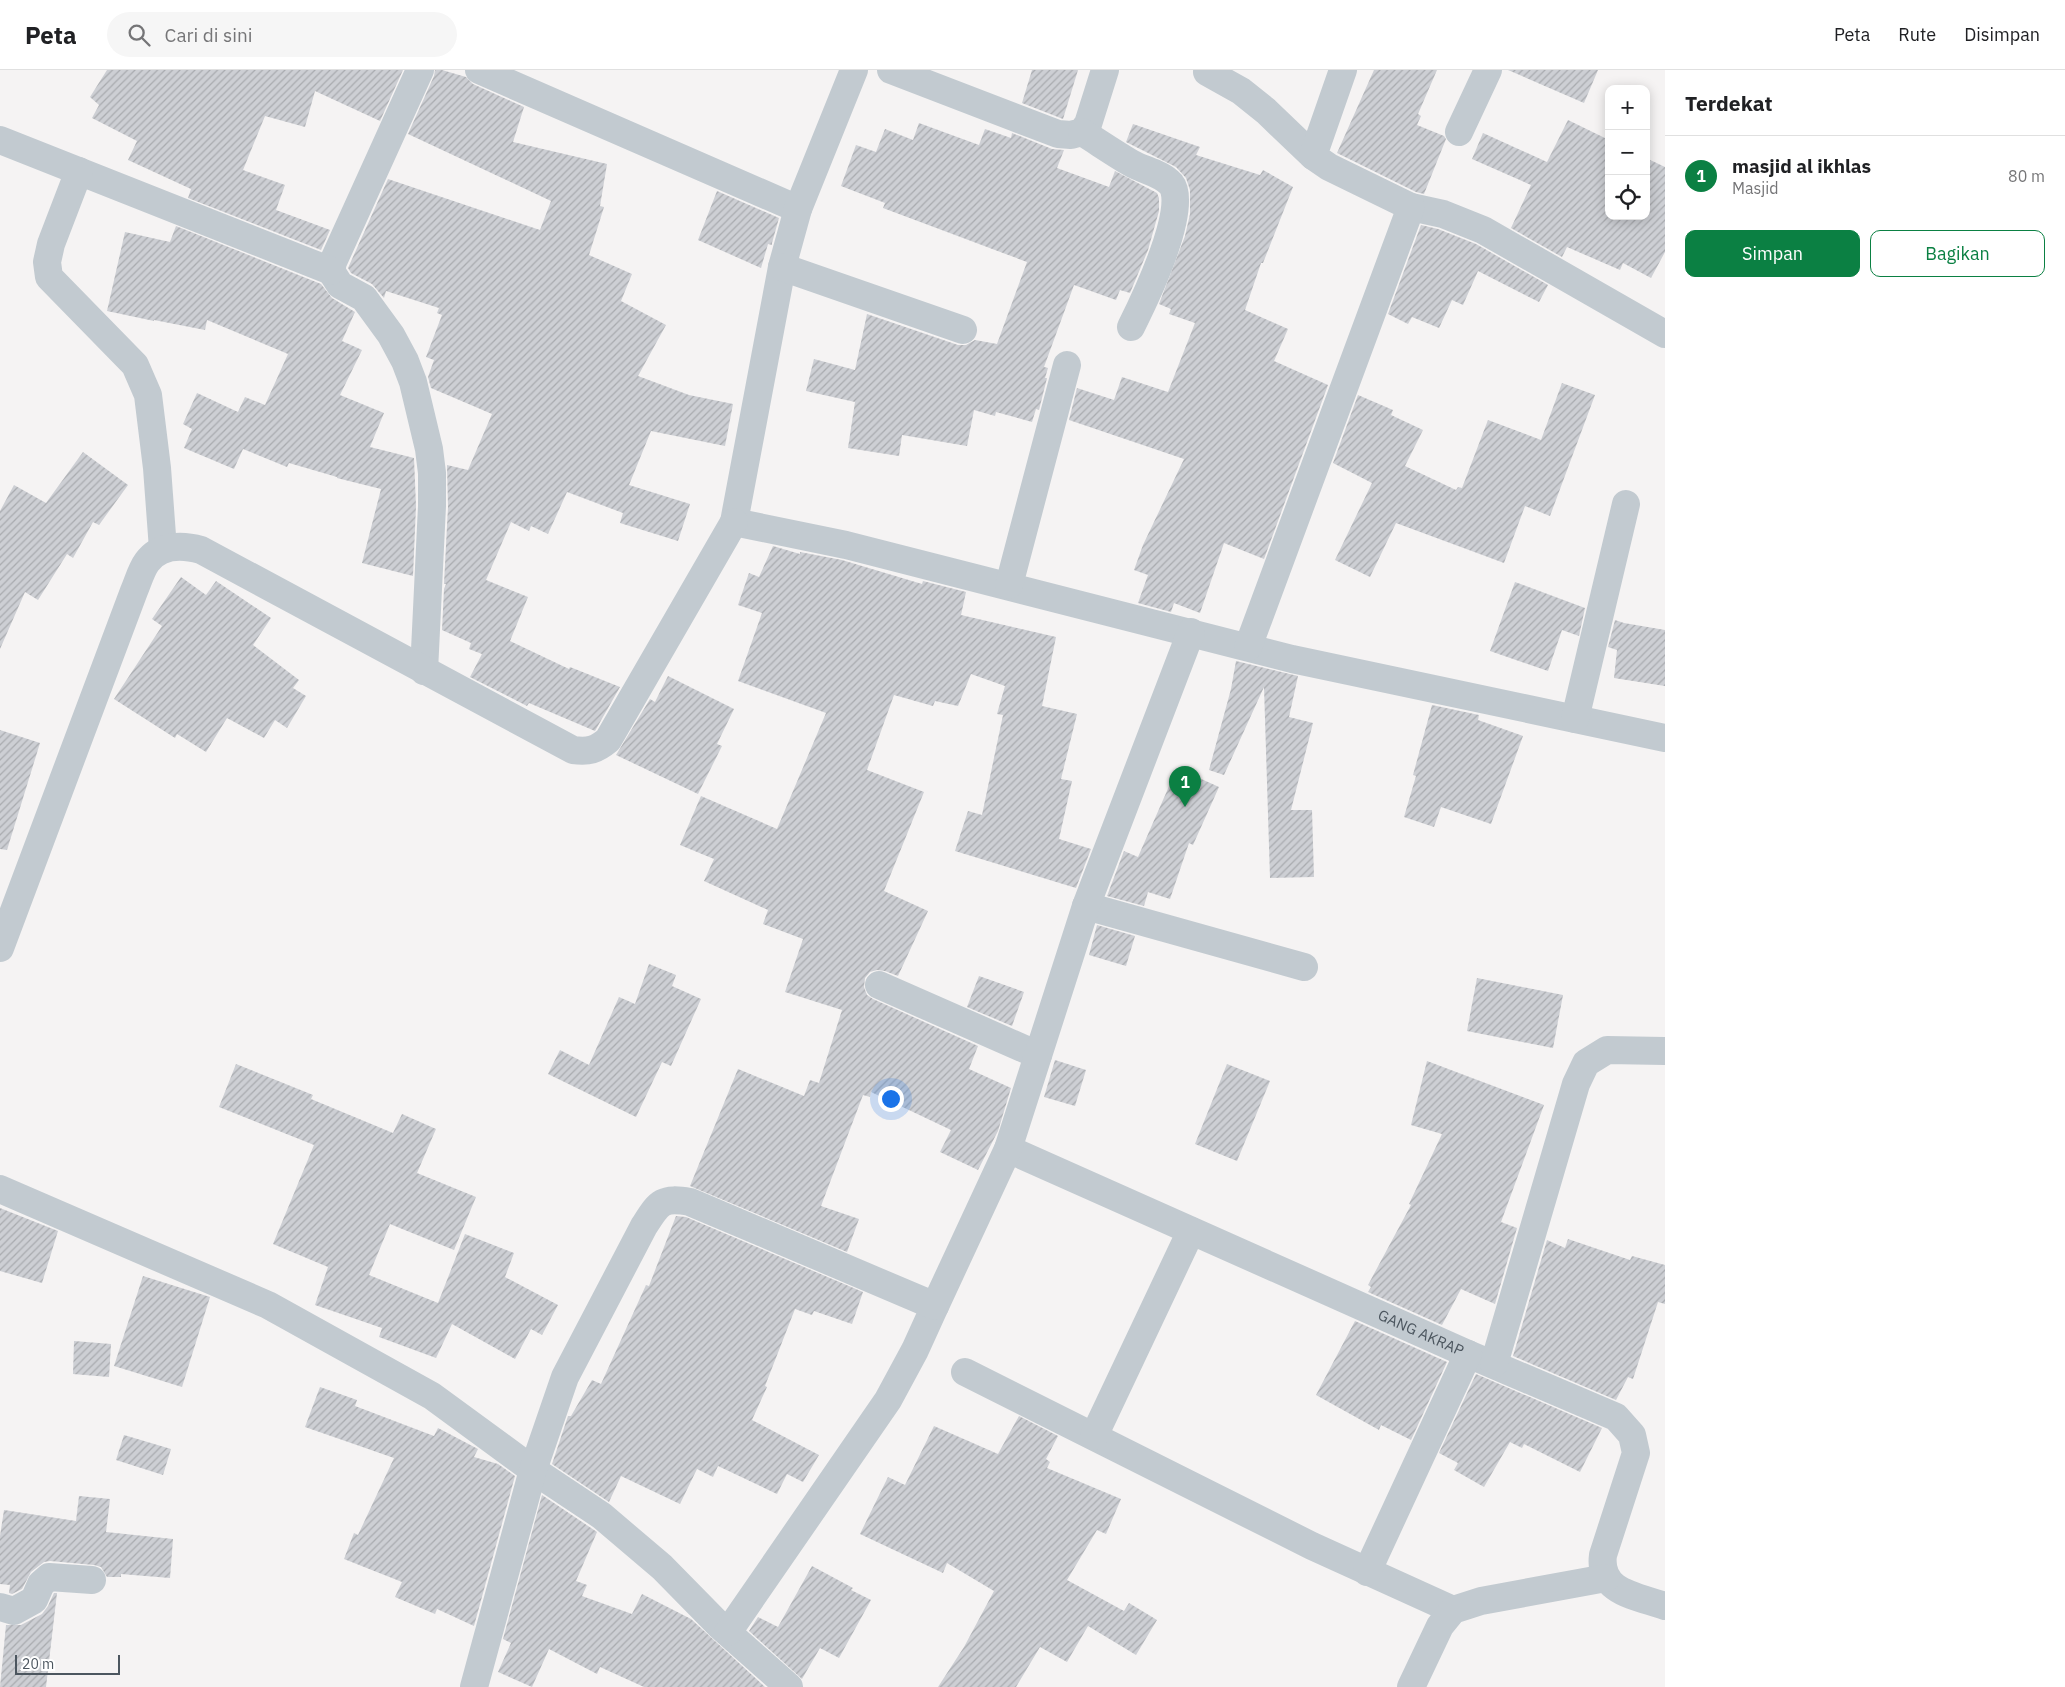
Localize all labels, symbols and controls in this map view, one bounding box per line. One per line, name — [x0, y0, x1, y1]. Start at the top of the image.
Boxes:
search box — [107, 12, 457, 57]
text: Peta — [25, 19, 77, 51]
icon: search — [125, 21, 153, 49]
text: Cari di sini — [165, 23, 253, 47]
text: Peta — [1834, 23, 1870, 46]
text: Rute — [1898, 23, 1936, 46]
text: Disimpan — [1964, 23, 2040, 46]
map controls — [1605, 85, 1650, 220]
button: + — [1605, 85, 1650, 130]
text: Terdekat — [1685, 89, 1773, 117]
button: − — [1605, 130, 1650, 175]
text: masjid al ikhlas — [1732, 154, 1871, 178]
text: 1 — [1696, 166, 1706, 186]
text: 80 m — [2008, 166, 2045, 186]
button: locate — [1605, 175, 1650, 220]
text: Masjid — [1732, 178, 1779, 198]
button: Simpan — [1685, 230, 1860, 277]
button: Bagikan — [1870, 230, 2045, 277]
pin: 1 — [1169, 766, 1201, 807]
your location — [878, 1086, 904, 1112]
street label: GANG AKRAP — [1375, 1305, 1467, 1360]
scale bar — [15, 1652, 120, 1675]
text: 20 m — [22, 1655, 54, 1673]

